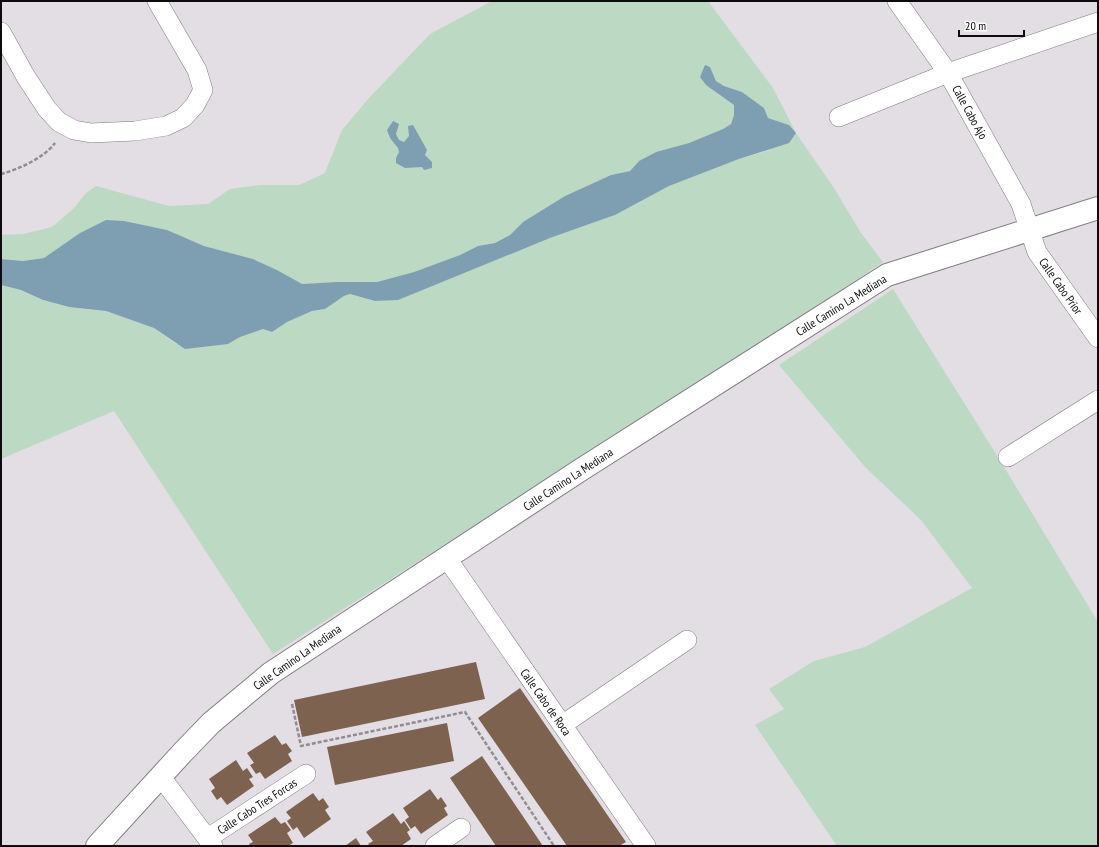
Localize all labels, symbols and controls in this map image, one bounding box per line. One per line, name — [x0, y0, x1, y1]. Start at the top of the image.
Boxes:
scale bar — [959, 12, 1024, 38]
text: 20 m — [965, 18, 986, 33]
street label: Calle Cabo Ajo — [949, 82, 991, 142]
street label: Calle Cabo Prior — [1036, 255, 1086, 318]
street label: Calle Camino La Mediana — [793, 271, 889, 339]
street label: Calle Camino La Mediana — [520, 444, 616, 514]
street label: Calle Camino La Mediana — [250, 621, 344, 693]
street label: Calle Cabo de Roca — [517, 666, 575, 739]
street label: Calle Cabo Tres Forcas — [214, 775, 300, 837]

